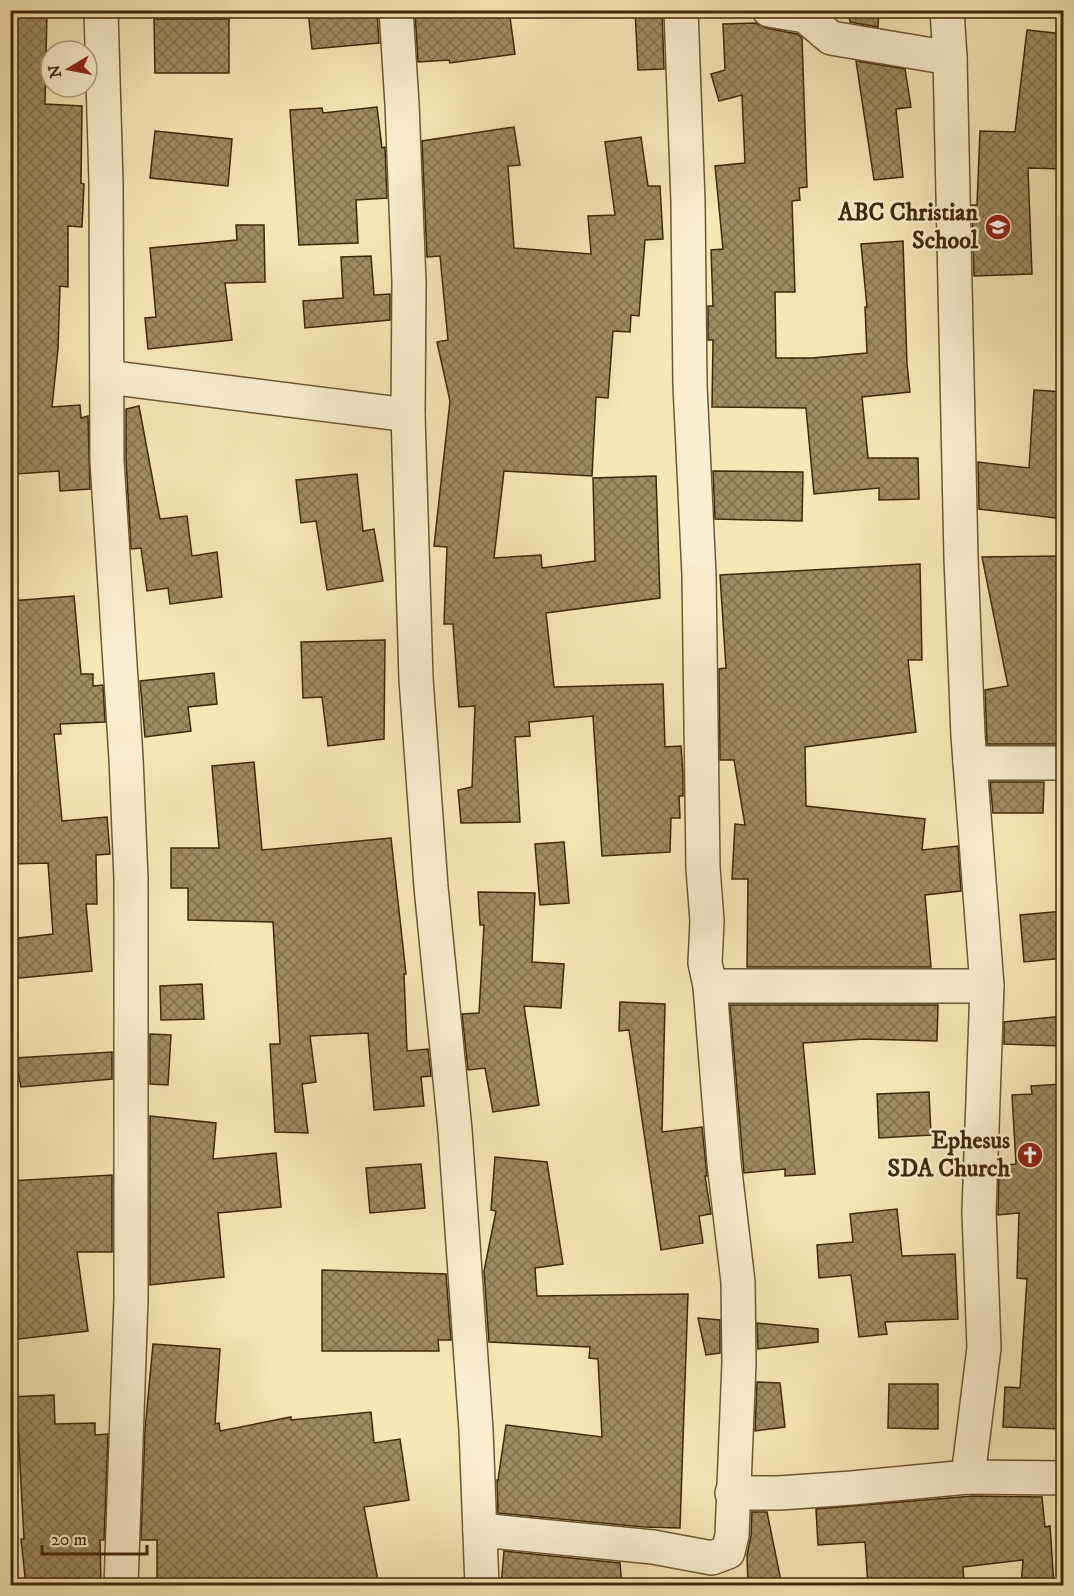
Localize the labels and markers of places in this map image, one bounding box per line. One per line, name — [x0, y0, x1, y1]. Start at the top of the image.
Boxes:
place label: ABC Christian School — [837, 198, 979, 256]
school or university icon: ABC Christian School — [983, 212, 1013, 242]
place label: Ephesus SDA Church — [888, 1126, 1010, 1184]
church icon: Ephesus SDA Church — [1015, 1140, 1045, 1170]

